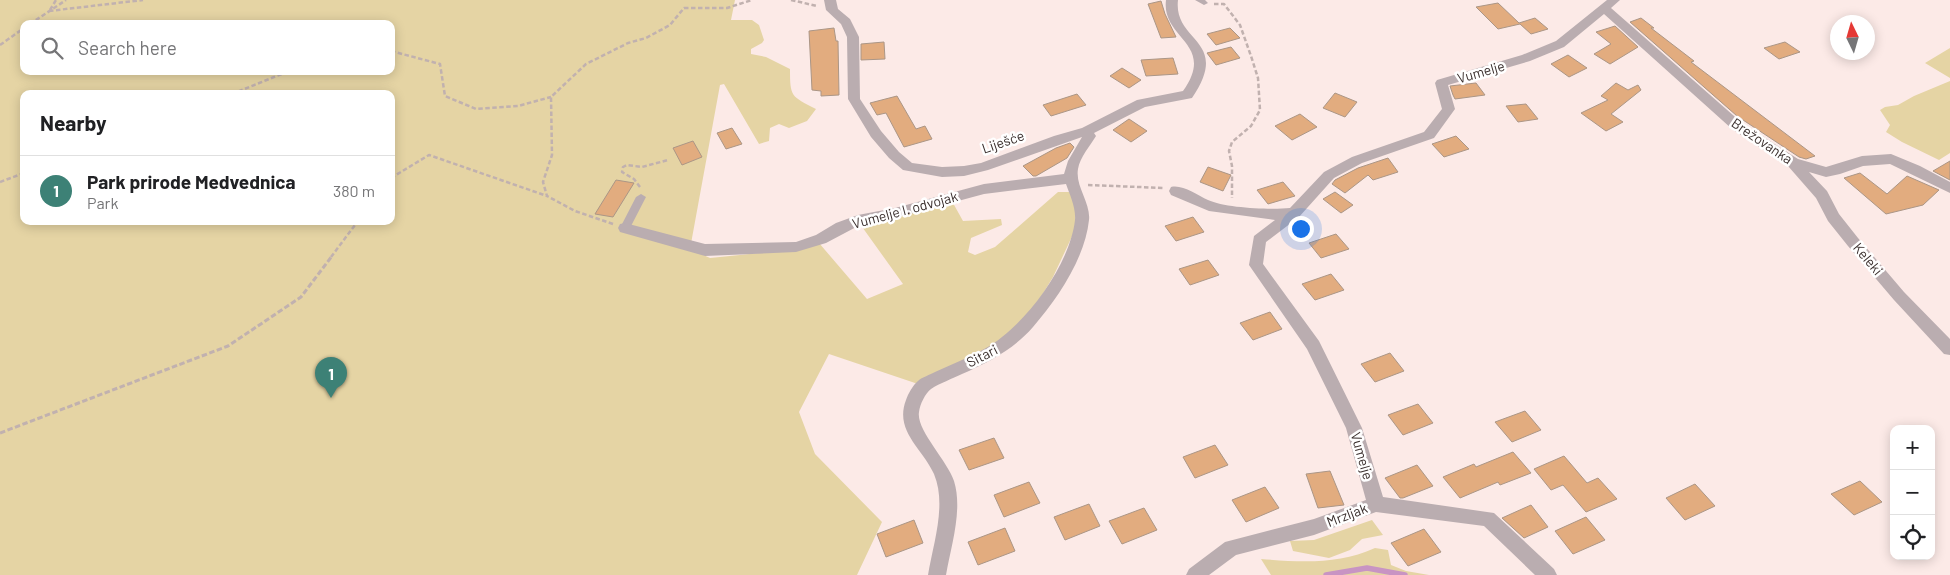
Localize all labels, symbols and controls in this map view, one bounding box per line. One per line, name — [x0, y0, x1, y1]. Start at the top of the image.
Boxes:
north arrow — [1830, 15, 1875, 60]
search box — [20, 20, 395, 75]
icon: search — [38, 34, 66, 62]
text: Search here — [78, 36, 177, 59]
street label: Vumelje — [1455, 57, 1507, 86]
text: Nearby — [40, 110, 106, 135]
street label: Brežovanka — [1728, 114, 1796, 167]
street label: Liješće — [979, 126, 1026, 157]
text: Park prirode Medvednica — [87, 170, 295, 193]
text: 1 — [53, 181, 59, 200]
text: 380 m — [333, 181, 375, 200]
street label: Vumelje I. odvojak — [850, 187, 960, 232]
text: Park — [87, 193, 118, 212]
your location — [1288, 216, 1314, 242]
street label: Keleki — [1850, 239, 1887, 278]
street label: Sitari — [963, 341, 1000, 371]
pin: 1 — [315, 357, 347, 398]
map controls — [1890, 425, 1935, 560]
button: + — [1890, 425, 1935, 470]
street label: Vumelje — [1348, 430, 1377, 482]
button: − — [1890, 470, 1935, 515]
street label: Mrzljak — [1324, 499, 1370, 530]
button: locate — [1890, 515, 1935, 560]

